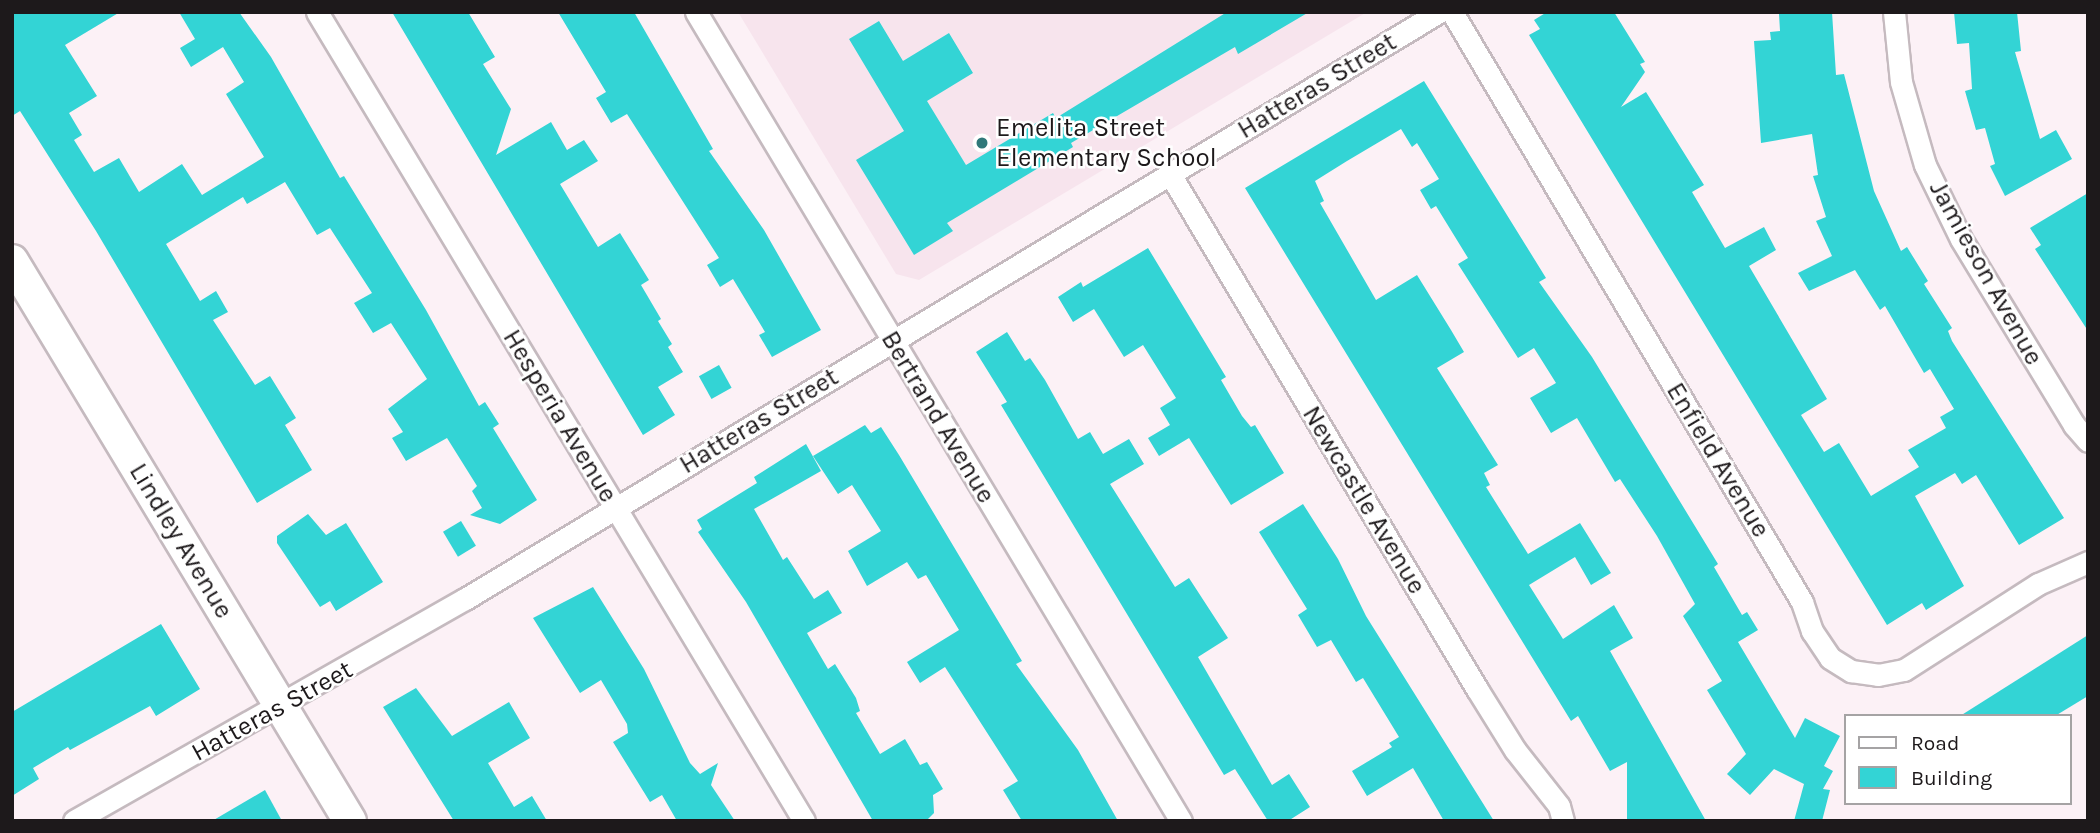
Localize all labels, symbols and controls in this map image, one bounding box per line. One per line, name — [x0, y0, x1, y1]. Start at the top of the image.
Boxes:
street label: Hatteras Street — [1232, 26, 1402, 146]
place label: Emelita Street Elementary School — [996, 112, 1217, 174]
marker: Emelita Street Elementary School — [974, 135, 990, 151]
street label: Jamieson Avenue — [1923, 176, 2049, 370]
street label: Hesperia Avenue — [496, 324, 624, 508]
street label: Bertrand Avenue — [874, 325, 1002, 509]
street label: Hatteras Street — [674, 361, 844, 481]
street label: Enfield Avenue — [1660, 377, 1776, 543]
street label: Newcastle Avenue — [1296, 400, 1432, 600]
street label: Lindley Avenue — [122, 458, 240, 624]
street label: Hatteras Street — [186, 654, 358, 768]
legend — [1844, 714, 2072, 805]
text: Road — [1911, 731, 1959, 755]
text: Building — [1911, 766, 1992, 790]

